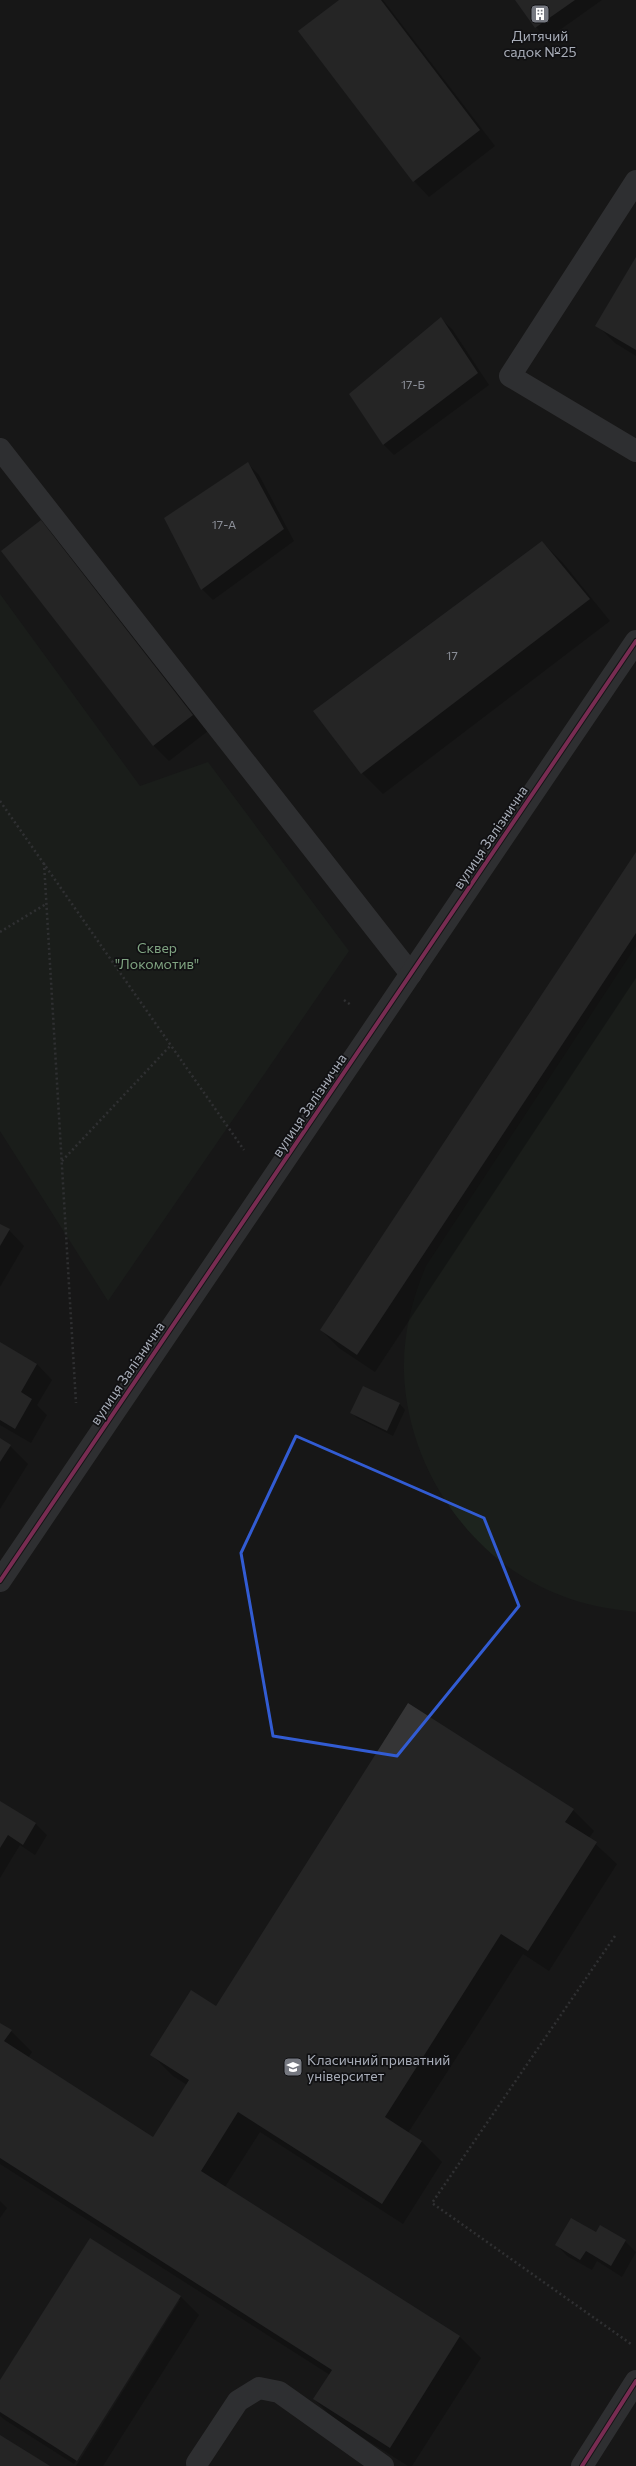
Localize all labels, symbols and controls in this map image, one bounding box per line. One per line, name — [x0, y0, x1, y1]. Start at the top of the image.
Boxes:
building icon: Дитячий садок №25 — [529, 3, 551, 25]
place label: Дитячий садок №25 — [503, 27, 577, 60]
house number: 17-Б — [401, 377, 426, 391]
house number: 17-А — [212, 517, 236, 531]
house number: 17 — [446, 648, 458, 662]
street label: вулиця Залізнична — [449, 782, 531, 892]
park label: Сквер "Локомотив" — [115, 939, 199, 972]
street label: вулиця Залізнична — [268, 1050, 350, 1160]
street label: вулиця Залізнична — [86, 1318, 168, 1428]
place label: Класичний приватний університет — [307, 2051, 450, 2084]
school or university icon: Класичний приватний університет — [282, 2056, 304, 2078]

